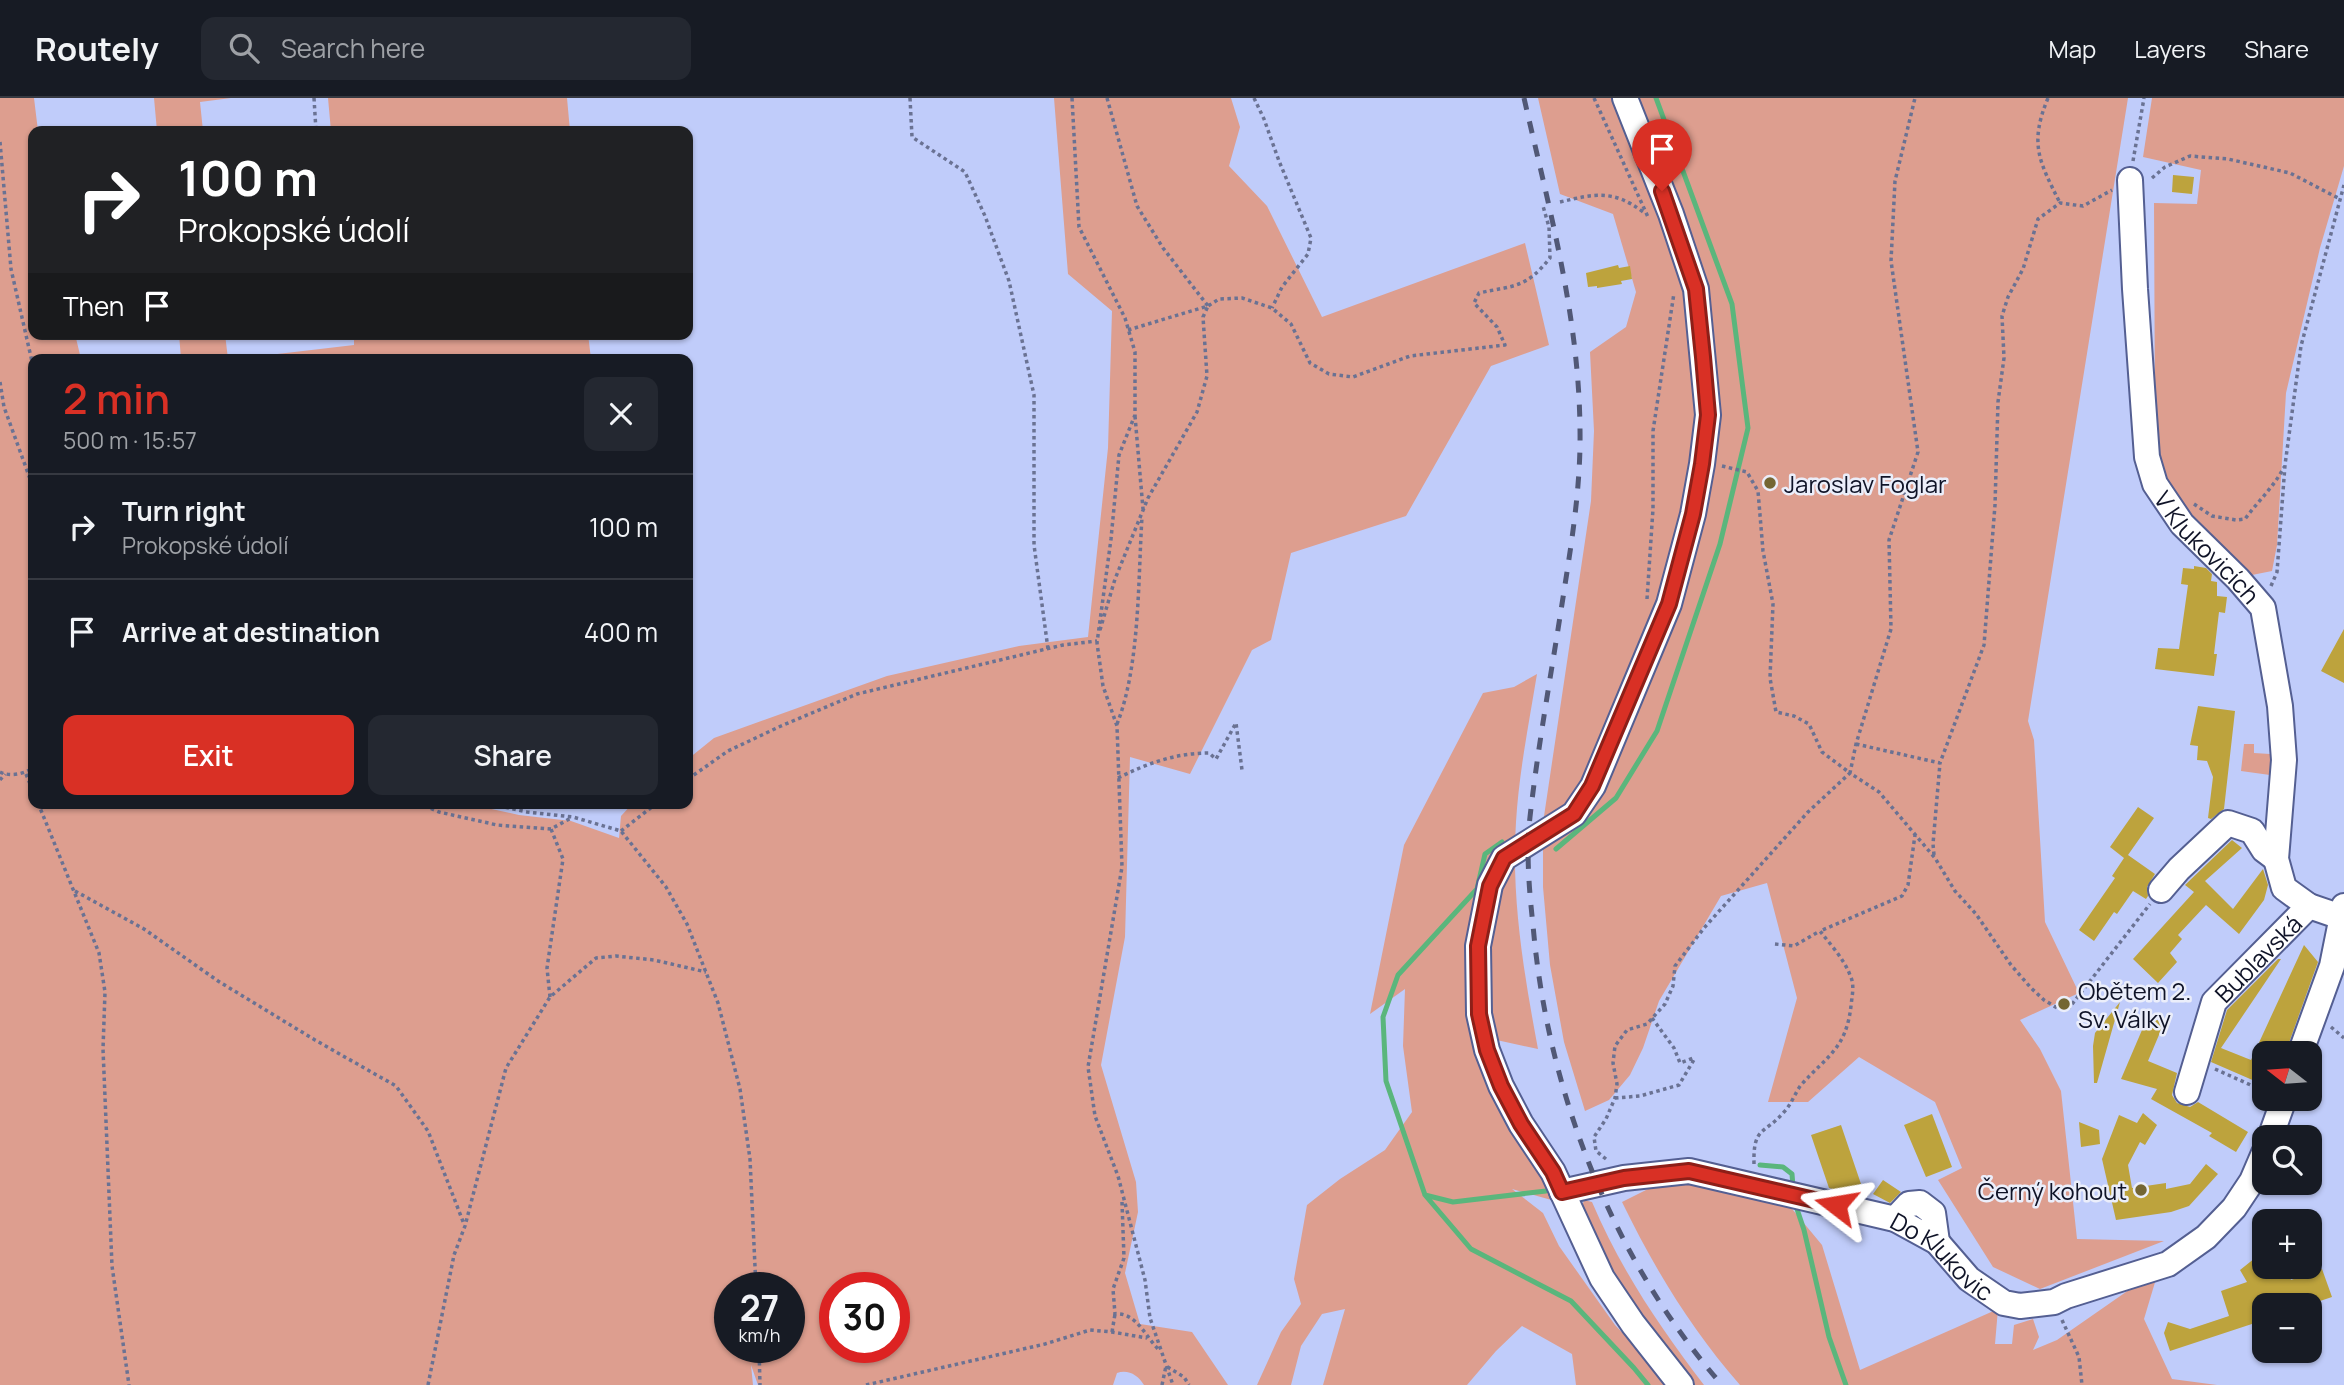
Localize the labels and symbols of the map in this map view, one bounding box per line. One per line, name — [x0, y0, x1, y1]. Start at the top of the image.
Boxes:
pin — [1632, 119, 1692, 191]
place label: Jaroslav Foglar — [1784, 467, 1947, 500]
marker: Jaroslav Foglar — [1762, 475, 1778, 491]
street label: V Klukovicích — [2147, 484, 2268, 610]
street label: Bublavská — [2207, 907, 2308, 1009]
place label: Obětem 2. Sv. Války — [2078, 974, 2191, 1035]
marker: Obětem 2. Sv. Války — [2056, 996, 2072, 1012]
north arrow — [2252, 1041, 2322, 1111]
position arrow — [1799, 1168, 1873, 1242]
place label: Černý kohout — [1978, 1174, 2127, 1207]
marker: Černý kohout — [2133, 1182, 2149, 1198]
street label: Do Klukovic — [1885, 1203, 2000, 1308]
speed limit sign: 30 — [819, 1272, 910, 1363]

